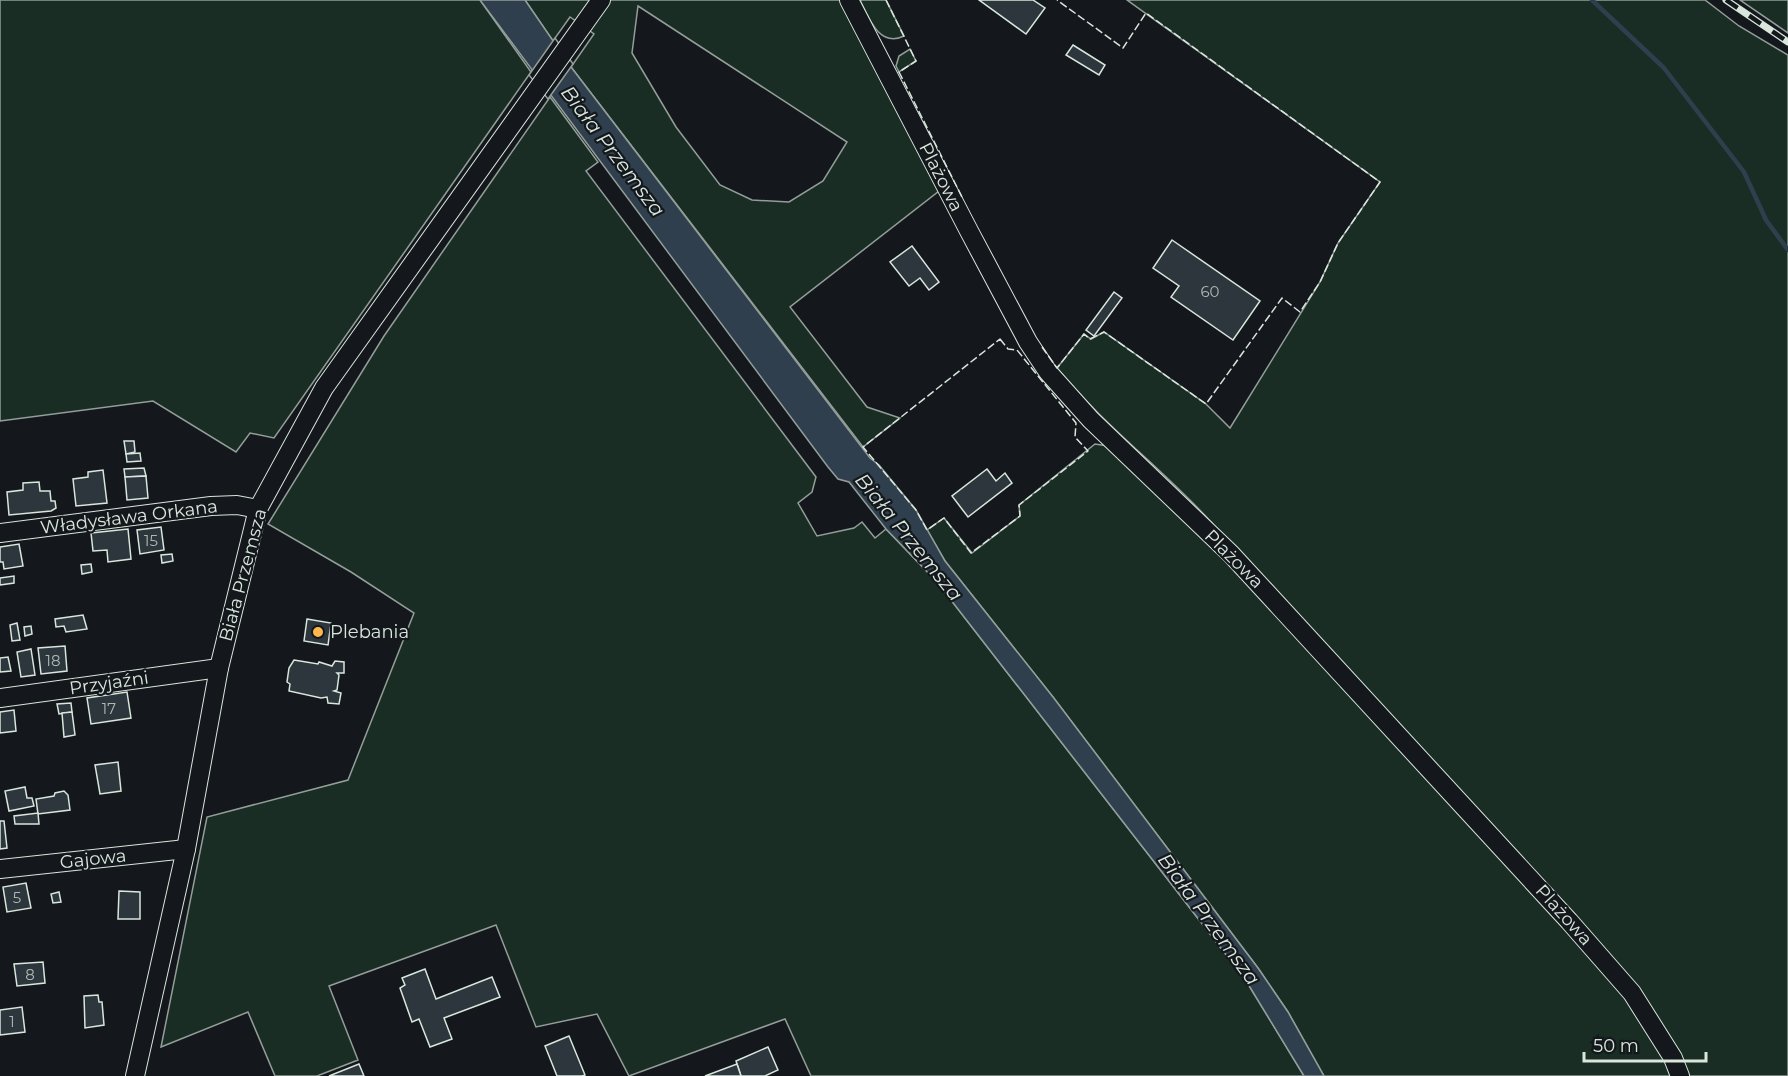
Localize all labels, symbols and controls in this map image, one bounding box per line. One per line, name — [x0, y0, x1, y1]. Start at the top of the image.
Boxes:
water label: Biała Przemsza — [556, 81, 670, 221]
street label: Plażowa — [914, 139, 968, 215]
house number: 60 — [1200, 282, 1220, 301]
water label: Biała Przemsza — [850, 468, 968, 606]
street label: Władysława Orkana — [39, 495, 219, 539]
street label: Biała Przemsza — [215, 506, 271, 644]
street label: Plażowa — [1200, 525, 1268, 593]
house number: 15 — [144, 531, 158, 550]
place label: Plebania — [330, 621, 409, 643]
marker: Plebania — [311, 625, 325, 639]
house number: 18 — [46, 651, 61, 670]
street label: Przyjaźni — [68, 667, 150, 699]
house number: 17 — [102, 699, 116, 718]
street label: Gajowa — [59, 845, 127, 873]
water label: Biała Przemsza — [1153, 848, 1265, 990]
street label: Plażowa — [1531, 880, 1597, 950]
house number: 5 — [13, 888, 21, 907]
house number: 8 — [25, 965, 35, 984]
house number: 1 — [9, 1012, 15, 1031]
scale bar — [1584, 1025, 1706, 1063]
text: 50 m — [1593, 1035, 1639, 1057]

